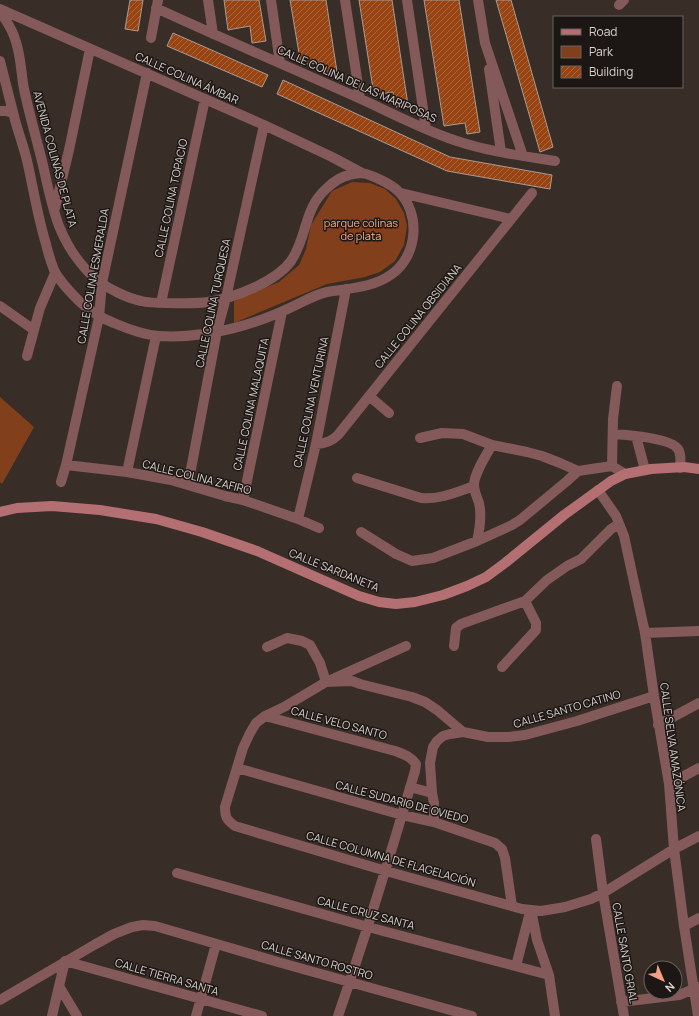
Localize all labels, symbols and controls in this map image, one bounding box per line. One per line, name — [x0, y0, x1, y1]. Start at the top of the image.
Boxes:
legend — [553, 16, 683, 88]
text: Road — [589, 23, 617, 40]
street label: CALLE COLINA DE LAS MARIPOSAS — [275, 42, 439, 126]
text: Park — [589, 43, 614, 60]
street label: CALLE COLINA ÁMBAR — [133, 48, 241, 107]
text: Building — [589, 63, 633, 80]
street label: AVENIDA COLINAS DE PLATA — [30, 89, 81, 229]
street label: CALLE COLINA TOPACIO — [151, 137, 190, 259]
street label: CALLE COLINA ESMERALDA — [73, 207, 112, 345]
park label: parque colinas de plata — [324, 215, 398, 243]
street label: CALLE COLINA TURQUESA — [191, 237, 234, 369]
street label: CALLE COLINA OBSIDIANA — [371, 260, 465, 371]
street label: CALLE COLINA VENTURINA — [289, 335, 332, 469]
street label: CALLE COLINA MALAQUITA — [229, 336, 272, 472]
street label: CALLE COLINA ZAFIRO — [141, 456, 253, 497]
street label: CALLE SARDANETA — [287, 545, 382, 595]
street label: CALLE SELVA AMAZÓNICA — [657, 682, 690, 812]
street label: CALLE SANTO CATINO — [511, 686, 622, 731]
street label: CALLE VELO SANTO — [290, 703, 389, 743]
street label: CALLE SUDARIO DE OVIEDO — [334, 777, 470, 826]
street label: CALLE COLUMNA DE FLAGELACIÓN — [305, 827, 478, 890]
street label: CALLE CRUZ SANTA — [316, 892, 417, 933]
street label: CALLE SANTO GRIAL — [609, 901, 642, 1005]
street label: CALLE SANTO ROSTRO — [260, 936, 375, 983]
street label: CALLE TIERRA SANTA — [113, 955, 221, 999]
north arrow — [643, 960, 683, 1000]
text: N — [662, 979, 678, 996]

